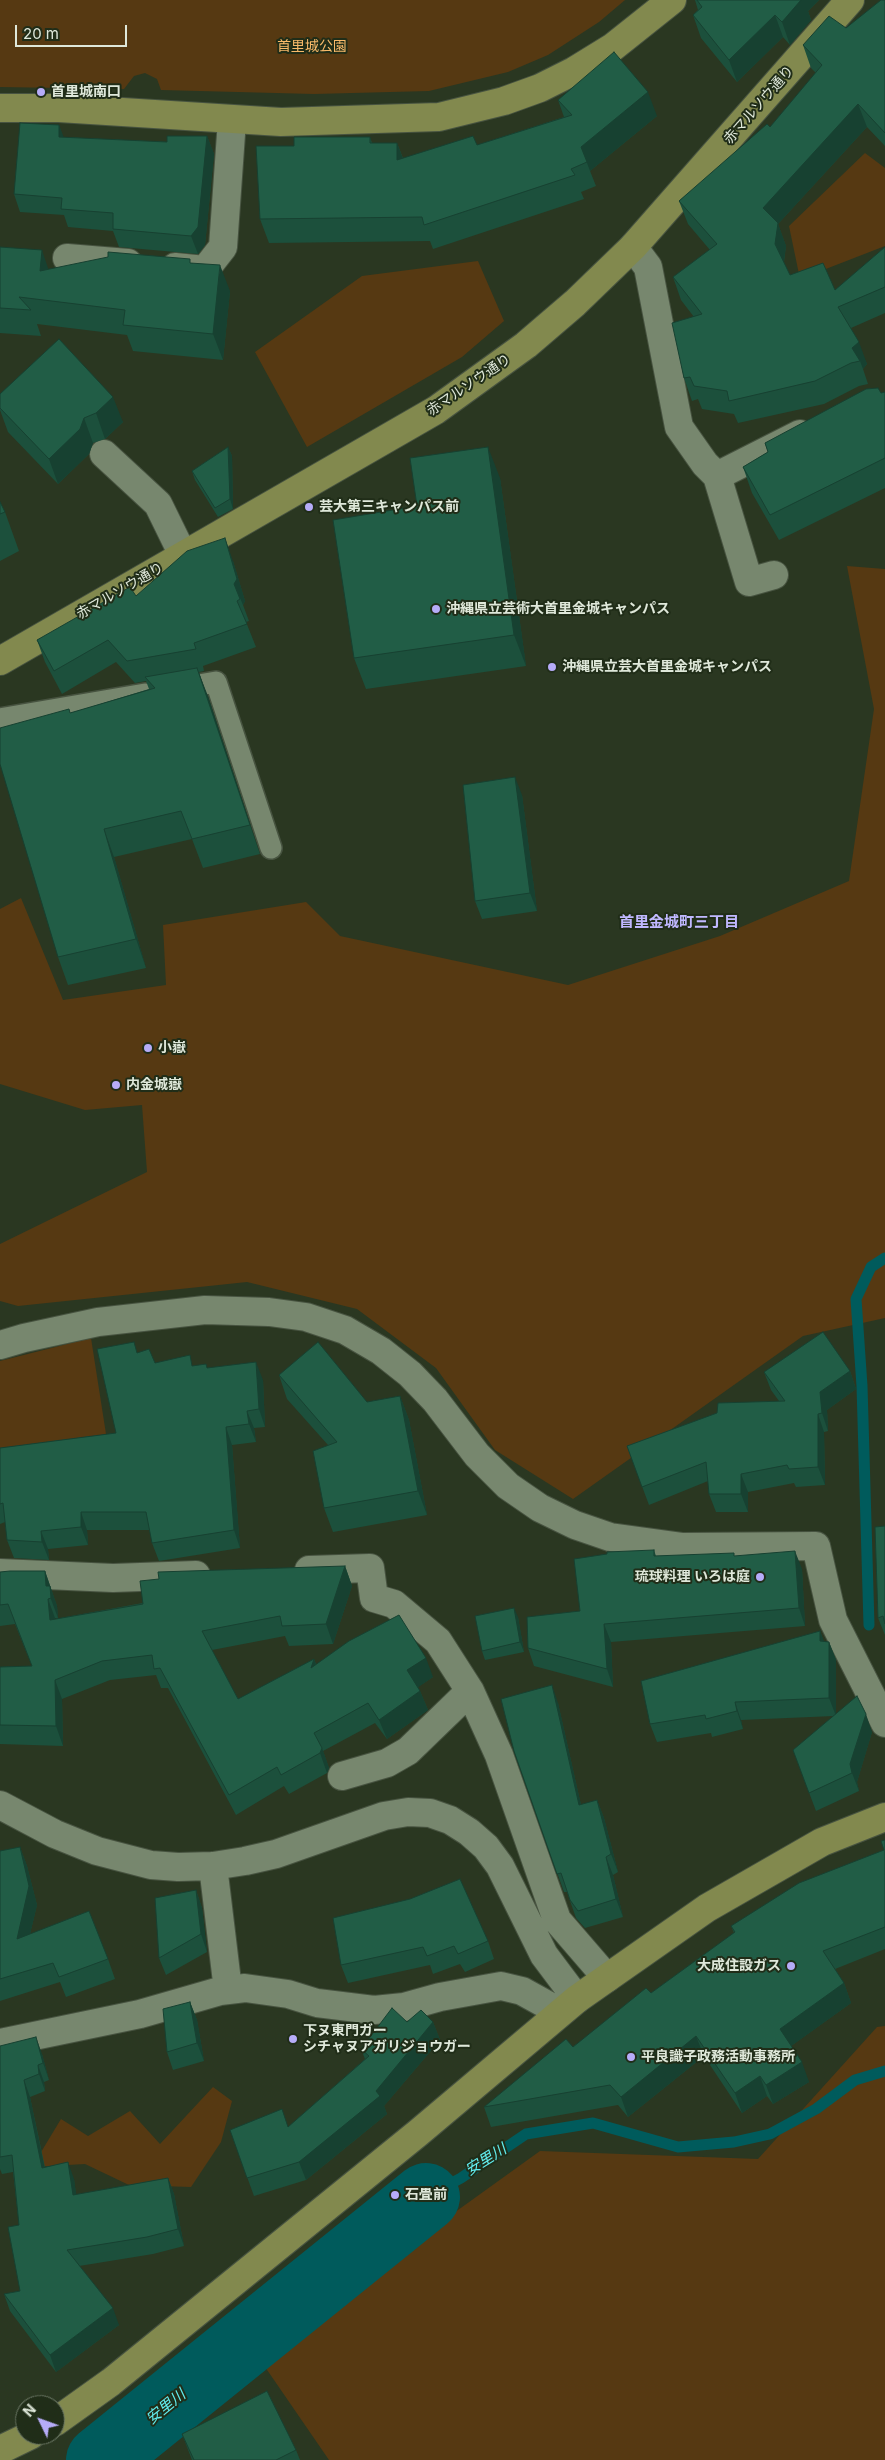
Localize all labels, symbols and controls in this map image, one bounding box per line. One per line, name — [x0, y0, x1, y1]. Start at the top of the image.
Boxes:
scale bar — [18, 15, 130, 47]
text: 20 m — [23, 24, 59, 43]
park label: 首里城公園 — [277, 39, 347, 55]
street label: 赤マルソウ通り — [721, 63, 797, 147]
place label: 首里城南口 — [51, 84, 121, 100]
marker: 首里城南口 — [35, 86, 47, 98]
street label: 赤マルソウ通り — [424, 351, 514, 419]
place label: 芸大第三キャンパス前 — [319, 499, 459, 515]
marker: 芸大第三キャンパス前 — [303, 501, 315, 513]
street label: 赤マルソウ通り — [73, 559, 167, 623]
place label: 沖縄県立芸術大首里金城キャンパス — [446, 601, 670, 617]
marker: 沖縄県立芸術大首里金城キャンパス — [430, 603, 442, 615]
place label: 沖縄県立芸大首里金城キャンパス — [562, 659, 772, 675]
marker: 沖縄県立芸大首里金城キャンパス — [546, 661, 558, 673]
district label: 首里金城町三丁目 — [619, 913, 739, 931]
place label: 小嶽 — [158, 1040, 186, 1056]
marker: 小嶽 — [142, 1042, 154, 1054]
place label: 内金城嶽 — [126, 1077, 182, 1093]
marker: 内金城嶽 — [110, 1079, 122, 1091]
place label: 琉球料理 いろは庭 — [635, 1569, 750, 1585]
marker: 琉球料理 いろは庭 — [754, 1571, 766, 1583]
place label: 大成住設ガス — [697, 1958, 781, 1974]
marker: 大成住設ガス — [785, 1960, 797, 1972]
place label: 下ヌ東門ガー シチャヌアガリジョウガー — [303, 2023, 471, 2056]
marker: 下ヌ東門ガー シチャヌアガリジョウガー — [287, 2033, 299, 2045]
place label: 平良識子政務活動事務所 — [641, 2049, 795, 2065]
marker: 平良識子政務活動事務所 — [625, 2051, 637, 2063]
water label: 安里川 — [462, 2140, 510, 2180]
place label: 石畳前 — [405, 2187, 447, 2203]
marker: 石畳前 — [389, 2189, 401, 2201]
water label: 安里川 — [143, 2386, 189, 2428]
north arrow — [15, 2395, 65, 2445]
text: N — [19, 2401, 39, 2420]

